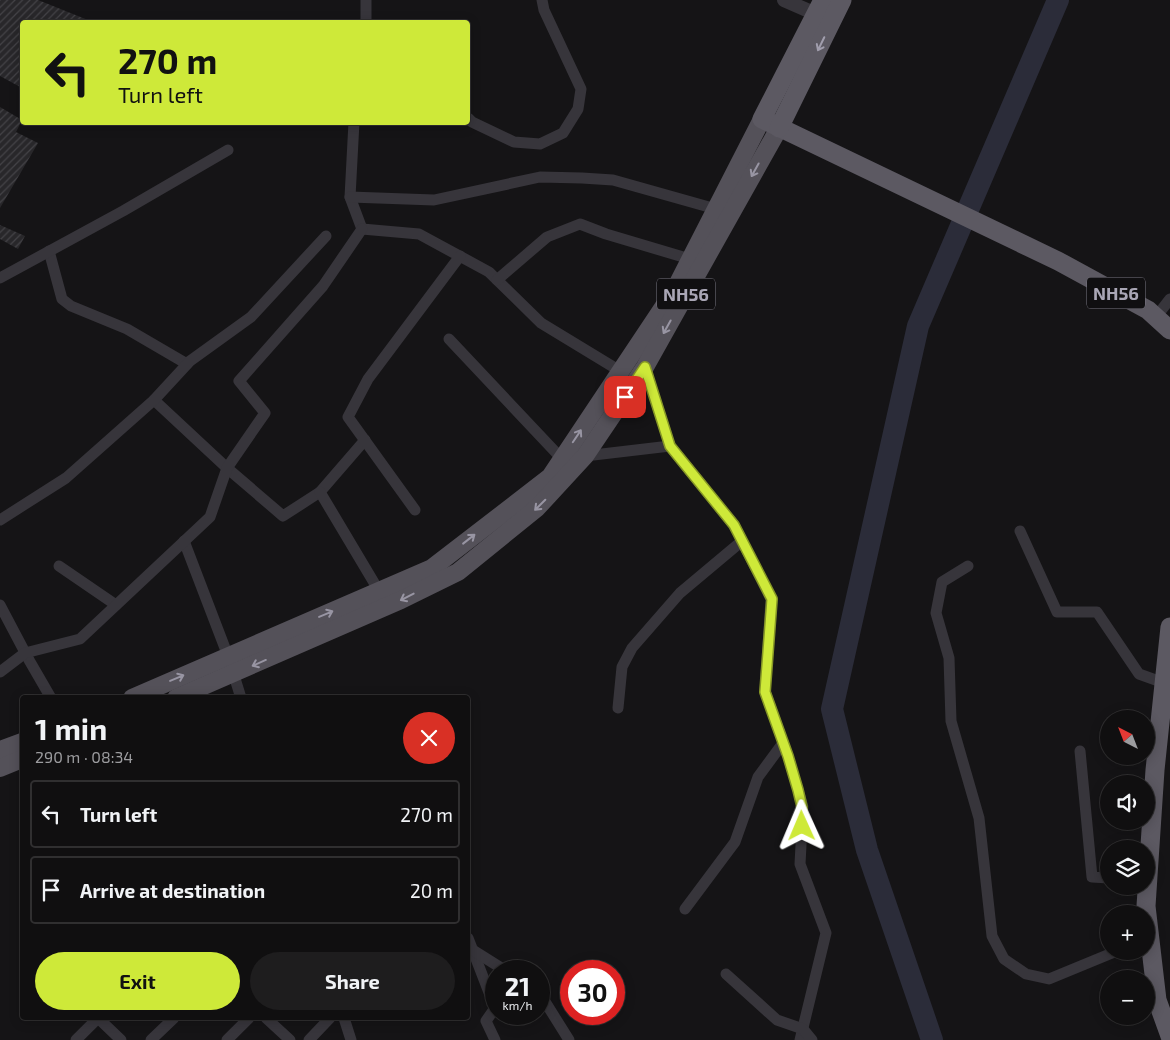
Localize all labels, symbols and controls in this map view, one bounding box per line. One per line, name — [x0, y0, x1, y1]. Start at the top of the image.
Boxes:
one-way arrow — [815, 36, 825, 51]
text: 270 m — [118, 39, 217, 81]
icon: left — [35, 40, 100, 105]
text: Turn left — [118, 81, 203, 107]
one-way arrow — [750, 163, 760, 177]
road number: NH56 — [657, 278, 715, 310]
road number: NH56 — [1087, 278, 1145, 308]
one-way arrow — [662, 320, 672, 334]
pin — [604, 376, 646, 418]
icon: arrive — [611, 383, 639, 411]
one-way arrow — [572, 429, 582, 443]
one-way arrow — [534, 498, 546, 511]
one-way arrow — [462, 534, 475, 545]
one-way arrow — [400, 592, 415, 602]
one-way arrow — [318, 608, 333, 618]
one-way arrow — [252, 658, 267, 668]
one-way arrow — [169, 673, 184, 683]
text: 1 min — [35, 710, 107, 746]
north arrow — [1100, 710, 1155, 765]
map controls — [1100, 710, 1155, 1025]
button: close — [403, 712, 455, 764]
text: 290 m · 08:34 — [35, 747, 133, 766]
button: sound — [1100, 775, 1155, 830]
position arrow — [775, 799, 827, 851]
icon: left — [37, 800, 65, 828]
text: Turn left — [80, 803, 157, 826]
text: 270 m — [400, 803, 453, 826]
button: layers — [1100, 840, 1155, 895]
icon: arrive — [37, 876, 65, 904]
text: Arrive at destination — [80, 879, 265, 902]
text: 20 m — [410, 879, 453, 902]
button: + — [1100, 905, 1155, 960]
button: Exit — [35, 952, 240, 1010]
button: Share — [250, 952, 455, 1010]
speed limit sign: 30 — [560, 960, 625, 1025]
button: − — [1100, 970, 1155, 1025]
text: 21 — [505, 971, 530, 1001]
text: km/h — [503, 998, 532, 1012]

